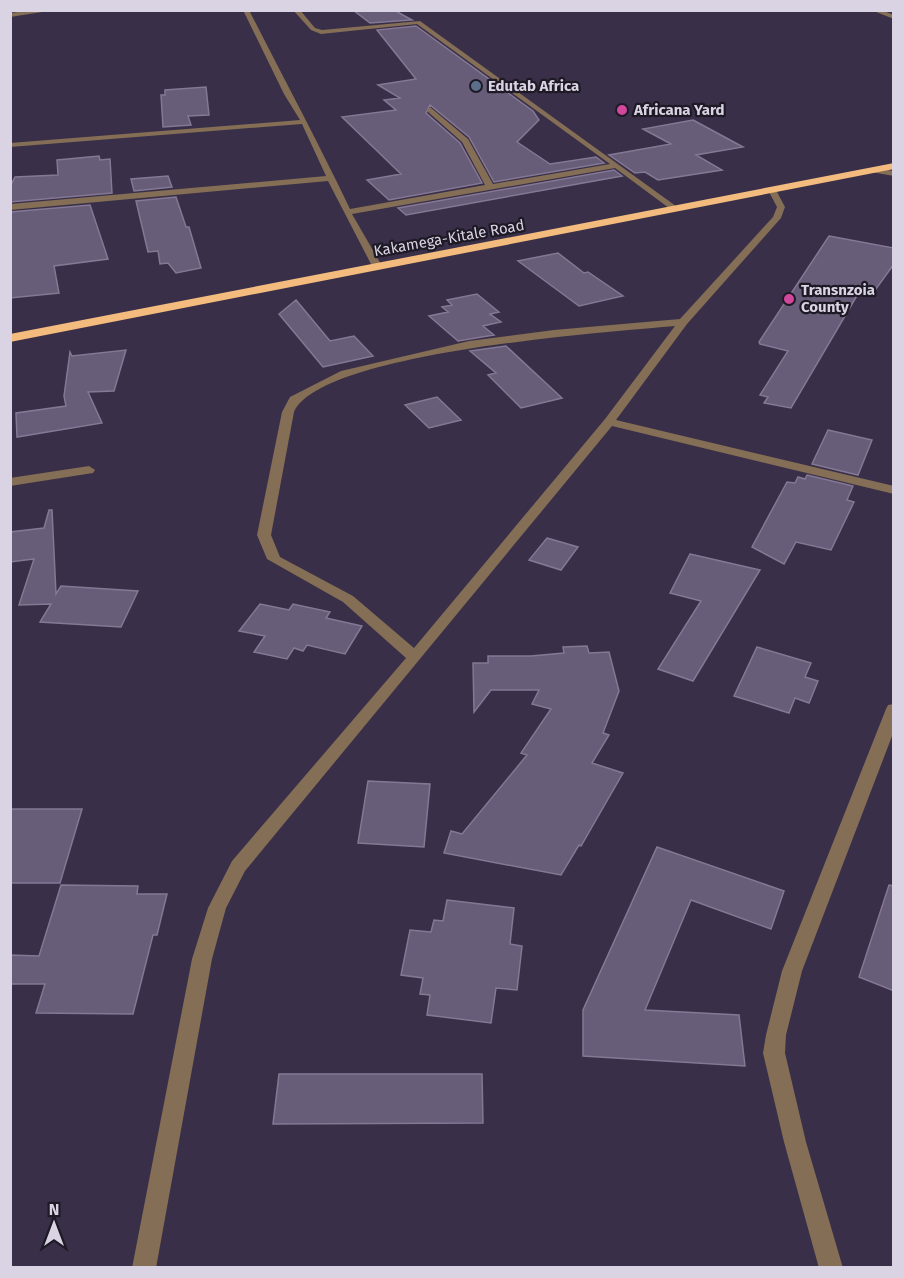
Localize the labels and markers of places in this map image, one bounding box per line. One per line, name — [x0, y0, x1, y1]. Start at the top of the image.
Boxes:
place label: Edutab Africa — [488, 77, 579, 95]
marker: Edutab Africa — [469, 79, 483, 93]
place label: Africana Yard — [633, 101, 725, 119]
marker: Africana Yard — [615, 103, 629, 117]
place label: Transnzoia County — [801, 281, 875, 316]
marker: Transnzoia County — [782, 292, 796, 306]

